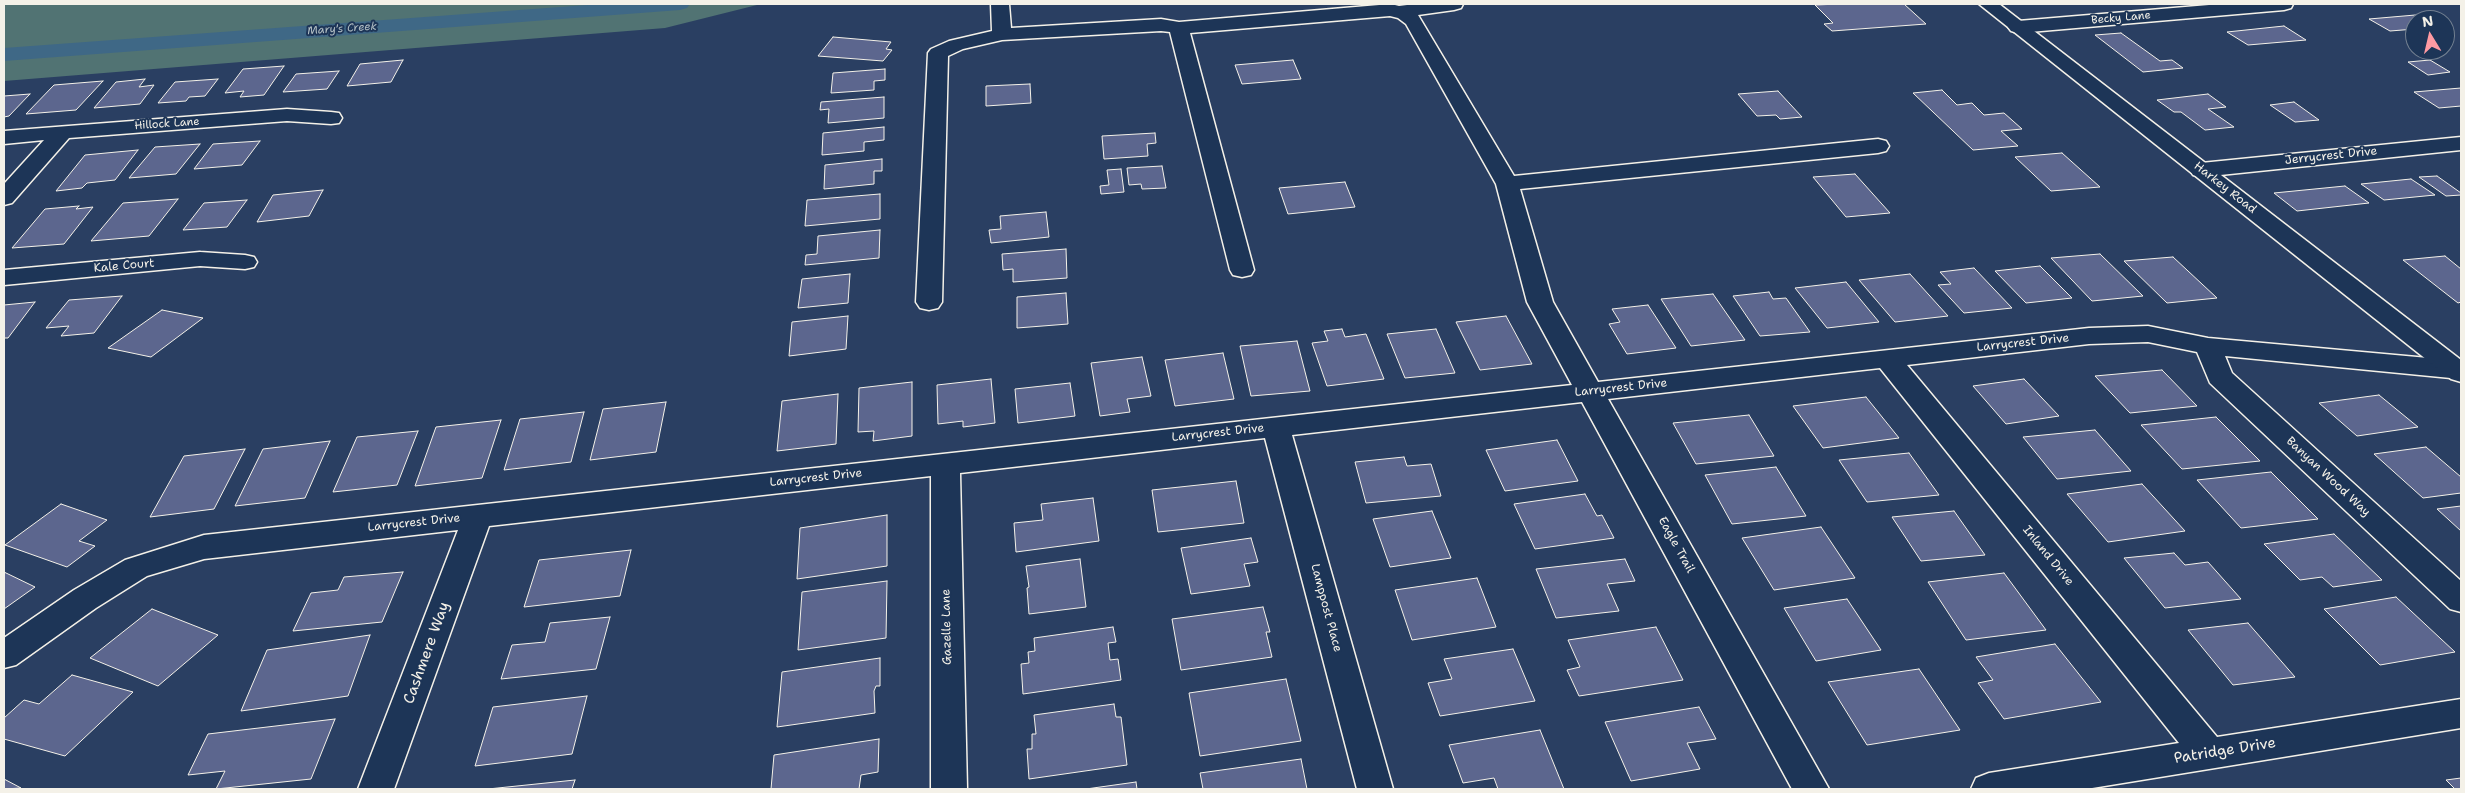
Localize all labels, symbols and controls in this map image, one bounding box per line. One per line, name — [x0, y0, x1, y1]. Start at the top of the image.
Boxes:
street label: Becky Lane — [2091, 9, 2151, 27]
north arrow — [2405, 10, 2455, 60]
text: N — [2421, 11, 2435, 31]
water label: Mary's Creek — [307, 20, 377, 38]
street label: Hillock Lane — [134, 115, 200, 133]
street label: Jerrycrest Drive — [2284, 144, 2378, 168]
street label: Harkey Road — [2191, 159, 2259, 217]
street label: Kale Court — [93, 256, 155, 276]
street label: Larrycrest Drive — [1976, 331, 2070, 355]
street label: Larrycrest Drive — [1574, 376, 1668, 400]
street label: Larrycrest Drive — [1171, 421, 1265, 445]
street label: Banyan Wood Way — [2283, 434, 2373, 520]
street label: Larrycrest Drive — [769, 466, 863, 490]
street label: Larrycrest Drive — [367, 511, 461, 535]
street label: Eagle Trail — [1655, 514, 1697, 576]
street label: Inland Drive — [2019, 523, 2077, 589]
street label: Lamppost Place — [1307, 562, 1345, 654]
street label: Gazelle Lane — [939, 589, 955, 665]
street label: Cashmere Way — [400, 600, 454, 706]
street label: Patridge Drive — [2173, 734, 2277, 768]

